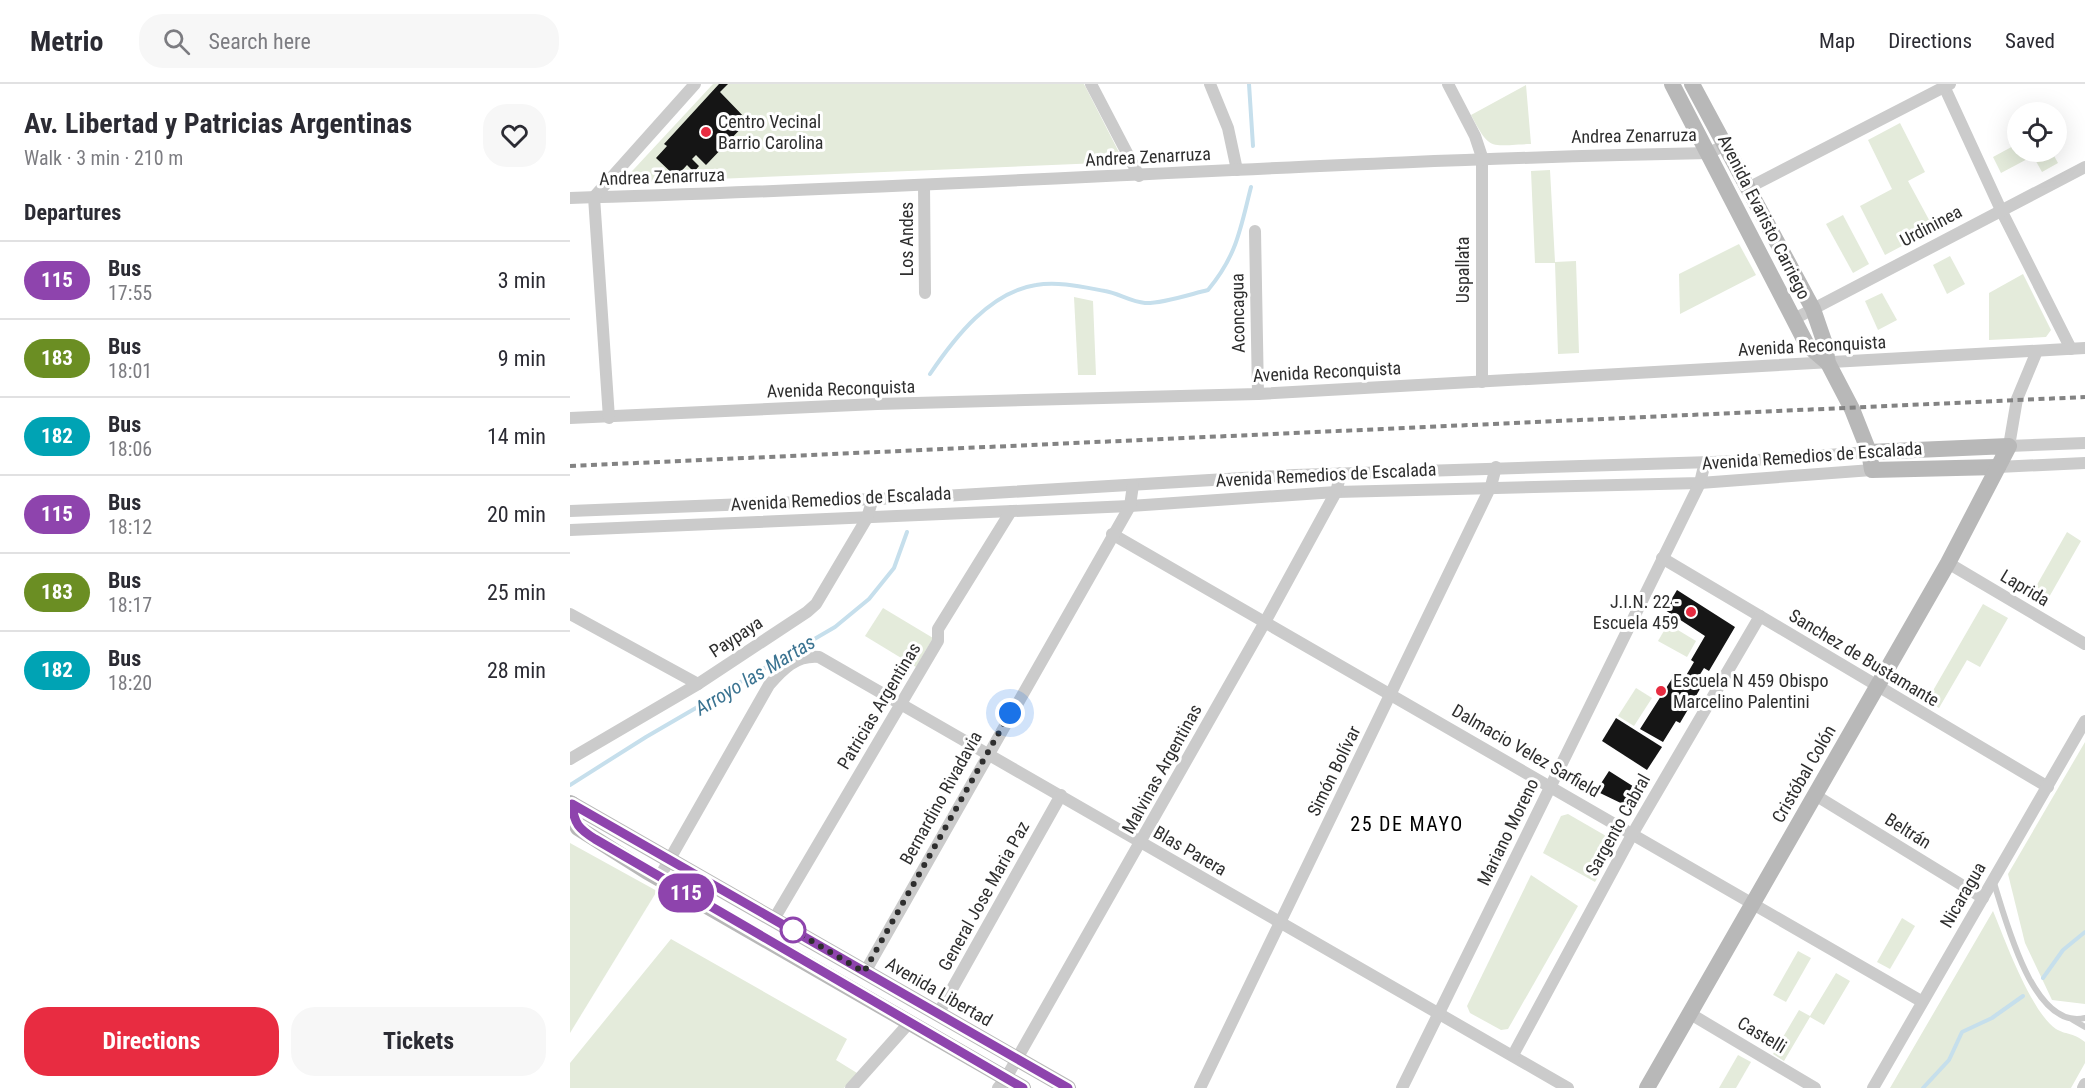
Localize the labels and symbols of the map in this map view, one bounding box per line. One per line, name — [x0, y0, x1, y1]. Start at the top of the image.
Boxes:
place label: Centro Vecinal Barrio Carolina — [718, 111, 824, 153]
street label: Andrea Zenarruza — [1571, 124, 1697, 147]
marker: Centro Vecinal Barrio Carolina — [699, 125, 713, 139]
street label: Avenida Evaristo Carriego — [1714, 131, 1815, 303]
street label: Andrea Zenarruza — [1085, 143, 1211, 170]
street label: Andrea Zenarruza — [599, 164, 725, 189]
street label: Urdininea — [1896, 201, 1965, 251]
street label: Los Andes — [896, 202, 917, 276]
street label: Uspallata — [1452, 237, 1473, 303]
street label: Aconcagua — [1226, 273, 1249, 353]
street label: Avenida Reconquista — [1737, 331, 1887, 360]
street label: Avenida Reconquista — [1252, 357, 1402, 386]
street label: Avenida Reconquista — [766, 375, 916, 402]
street label: Avenida Remedios de Escalada — [1701, 437, 1923, 474]
street label: Avenida Remedios de Escalada — [1215, 458, 1437, 491]
street label: Avenida Remedios de Escalada — [730, 482, 952, 515]
street label: Laprida — [1997, 565, 2053, 610]
place label: J.I.N. 22 - Escuela 459 — [1593, 591, 1680, 633]
marker: J.I.N. 22 - Escuela 459 — [1684, 605, 1698, 619]
street label: Sanchez de Bustamante — [1786, 605, 1943, 711]
street label: Paypaya — [705, 612, 766, 662]
water label: Arroyo las Martas — [690, 630, 820, 721]
street label: Patricias Argentinas — [833, 639, 925, 773]
place label: Escuela N 459 Obispo Marcelino Palentini — [1673, 670, 1829, 712]
marker: Escuela N 459 Obispo Marcelino Palentini — [1654, 684, 1668, 698]
your location — [995, 698, 1025, 728]
street label: Malvinas Argentinas — [1117, 700, 1206, 837]
street label: Dalmacio Velez Sarfield — [1449, 700, 1604, 801]
street label: Cristóbal Colón — [1767, 721, 1840, 826]
street label: Simón Bolívar — [1303, 722, 1365, 819]
street label: Bernardino Rivadavia — [895, 727, 986, 868]
street label: Sargento Cabral — [1581, 770, 1654, 879]
street label: Mariano Moreno — [1473, 775, 1543, 889]
street label: Beltrán — [1881, 808, 1935, 853]
district label: 25 DE MAYO — [1350, 812, 1464, 836]
street label: General Jose Maria Paz — [934, 817, 1033, 974]
street label: Blas Parera — [1150, 821, 1231, 880]
street label: Nicaragua — [1935, 858, 1990, 931]
line badge: 115 — [652, 874, 720, 912]
unlabelled marker — [780, 917, 806, 943]
street label: Avenida Libertad — [882, 953, 996, 1030]
street label: Castelli — [1734, 1012, 1790, 1057]

